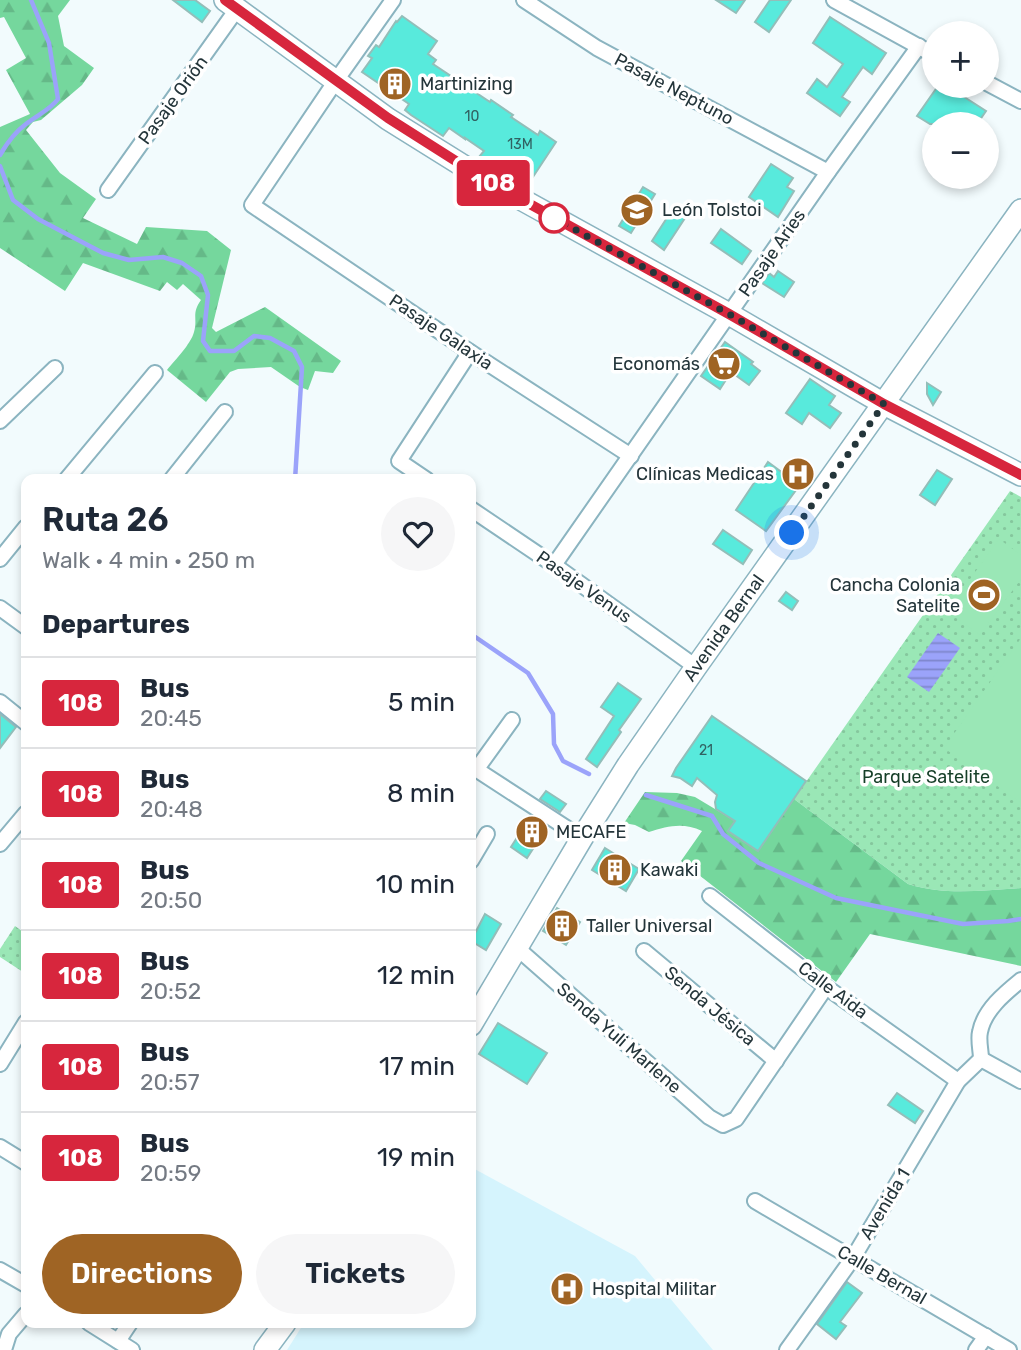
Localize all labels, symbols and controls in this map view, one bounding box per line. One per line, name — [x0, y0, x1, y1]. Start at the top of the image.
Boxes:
map controls — [922, 21, 999, 189]
button: + — [922, 21, 999, 98]
street label: Pasaje Neptuno — [611, 48, 737, 130]
street label: Pasaje Orión — [133, 51, 213, 149]
building icon: Martinizing — [376, 65, 414, 103]
place label: Martinizing — [420, 73, 513, 95]
house number: 10 — [465, 108, 480, 125]
button: − — [922, 112, 999, 189]
house number: 13M — [507, 136, 533, 153]
line badge: 108 — [453, 160, 533, 206]
text: 108 — [471, 169, 515, 197]
school or university icon: León Tolstoi — [618, 191, 656, 229]
place label: León Tolstoi — [662, 199, 762, 221]
unlabelled marker — [539, 203, 569, 233]
street label: Pasaje Aries — [734, 205, 810, 301]
street label: Pasaje Galaxia — [385, 289, 497, 375]
supermarket icon: Economás — [705, 345, 743, 383]
place label: Economás — [613, 353, 700, 375]
hospital icon: Clínicas Medicas — [779, 455, 817, 493]
place label: Clínicas Medicas — [636, 463, 774, 485]
button: heart — [381, 497, 455, 571]
text: Ruta 26 — [42, 500, 169, 539]
your location — [774, 515, 809, 550]
text: Walk · 4 min · 250 m — [42, 546, 255, 574]
street label: Pasaje Venus — [532, 546, 636, 628]
street label: Avenida Bernal — [678, 570, 769, 686]
place label: Cancha Colonia Satelite — [830, 574, 960, 617]
sports icon: Cancha Colonia Satelite — [965, 576, 1003, 614]
text: Departures — [42, 609, 190, 640]
text: Bus — [140, 673, 189, 704]
text: 5 min — [388, 687, 455, 718]
text: 108 — [58, 689, 103, 717]
text: 20:45 — [140, 704, 202, 732]
house number: 21 — [699, 742, 713, 759]
text: Bus — [140, 764, 189, 795]
park label: Parque Satelite — [862, 766, 990, 788]
text: 8 min — [387, 778, 455, 809]
text: 108 — [58, 780, 103, 808]
text: 20:48 — [140, 795, 203, 823]
building icon: MECAFE — [513, 813, 551, 851]
place label: MECAFE — [556, 821, 626, 843]
building icon: Kawaki — [596, 851, 634, 889]
text: Bus — [140, 855, 189, 886]
place label: Kawaki — [640, 859, 698, 881]
text: 10 min — [376, 869, 455, 900]
text: 108 — [58, 871, 103, 899]
text: 20:50 — [140, 886, 202, 914]
building icon: Taller Universal — [543, 907, 581, 945]
place label: Taller Universal — [586, 915, 712, 937]
text: Bus — [140, 946, 189, 977]
street label: Calle Aida — [794, 957, 872, 1023]
text: 12 min — [377, 960, 455, 991]
text: 108 — [58, 962, 103, 990]
street label: Senda Jésica — [660, 962, 760, 1050]
text: 20:52 — [140, 977, 201, 1005]
street label: Senda Yuli Marlene — [552, 978, 686, 1098]
text: Bus — [140, 1037, 189, 1068]
text: 17 min — [379, 1051, 455, 1082]
text: 108 — [58, 1053, 103, 1081]
text: 20:57 — [140, 1068, 199, 1096]
text: Bus — [140, 1128, 189, 1159]
text: 19 min — [377, 1142, 455, 1173]
text: 108 — [58, 1144, 103, 1172]
text: 20:59 — [140, 1159, 201, 1187]
street label: Avenida 1 — [855, 1164, 915, 1244]
button: Directions — [42, 1234, 242, 1314]
button: Tickets — [256, 1234, 455, 1314]
street label: Calle Bernal — [833, 1241, 931, 1309]
hospital icon: Hospital Militar — [548, 1270, 586, 1308]
place label: Hospital Militar — [592, 1278, 717, 1300]

